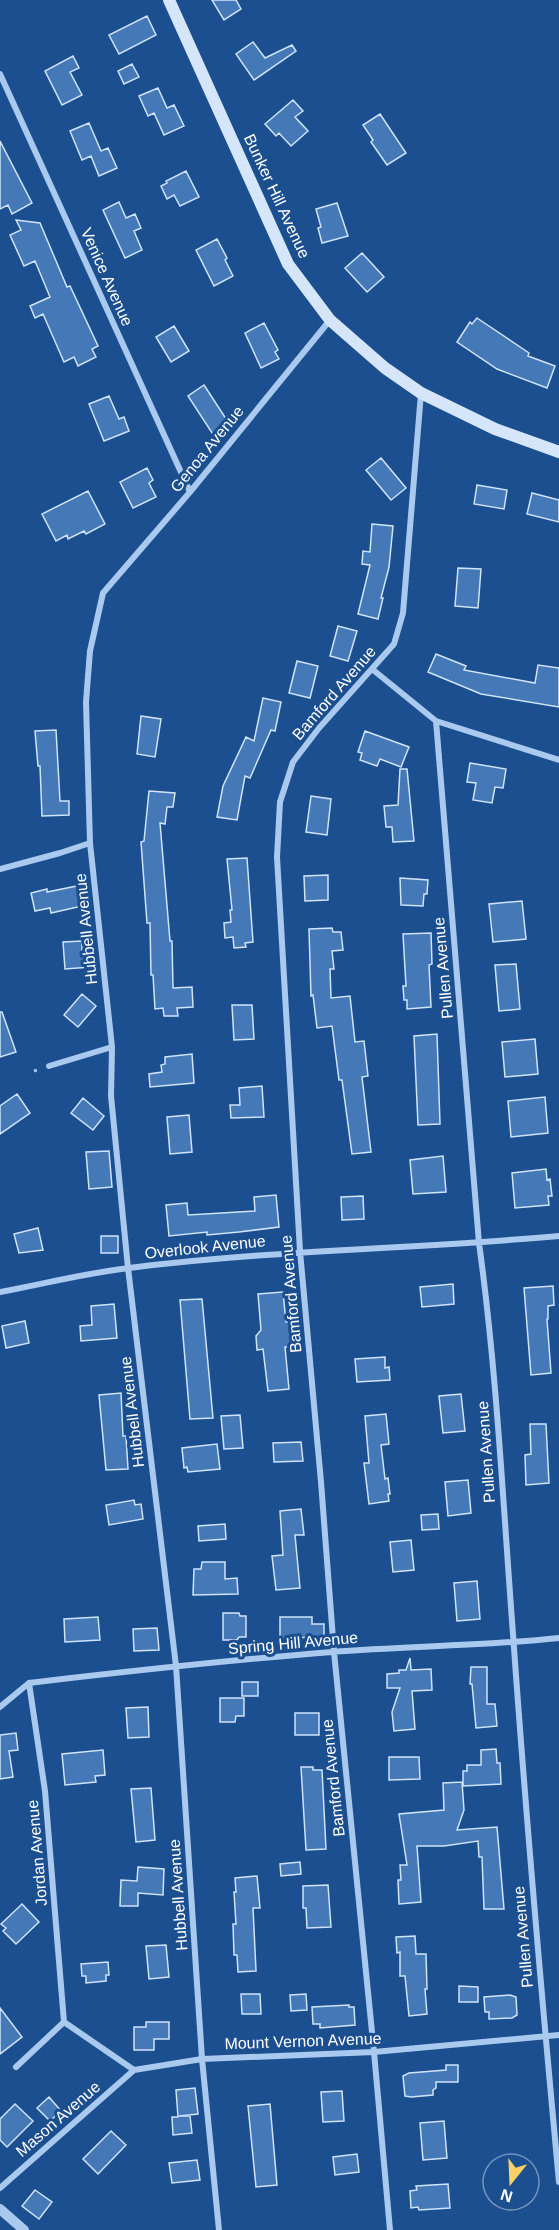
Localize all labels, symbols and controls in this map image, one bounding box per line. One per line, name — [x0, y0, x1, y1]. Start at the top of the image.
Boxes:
street label: Bunker Hill Avenue — [241, 131, 313, 261]
street label: Venice Avenue — [78, 225, 136, 329]
street label: Genoa Avenue — [167, 403, 247, 495]
street label: Bamford Avenue — [289, 643, 379, 743]
street label: Hubbell Avenue — [72, 872, 100, 985]
street label: Pullen Avenue — [430, 916, 456, 1020]
street label: Overlook Avenue — [144, 1232, 266, 1262]
street label: Bamford Avenue — [277, 1234, 305, 1354]
street label: Hubbell Avenue — [117, 1355, 147, 1469]
street label: Pullen Avenue — [474, 1400, 498, 1503]
street label: Spring Hill Avenue — [227, 1629, 359, 1657]
street label: Bamford Avenue — [318, 1718, 348, 1838]
street label: Jordan Avenue — [24, 1799, 50, 1907]
street label: Hubbell Avenue — [166, 1839, 190, 1951]
street label: Pullen Avenue — [510, 1885, 536, 1989]
street label: Mount Vernon Avenue — [224, 2030, 382, 2052]
street label: Mason Avenue — [13, 2078, 103, 2160]
north arrow — [481, 2152, 541, 2212]
text: N — [498, 2186, 515, 2206]

